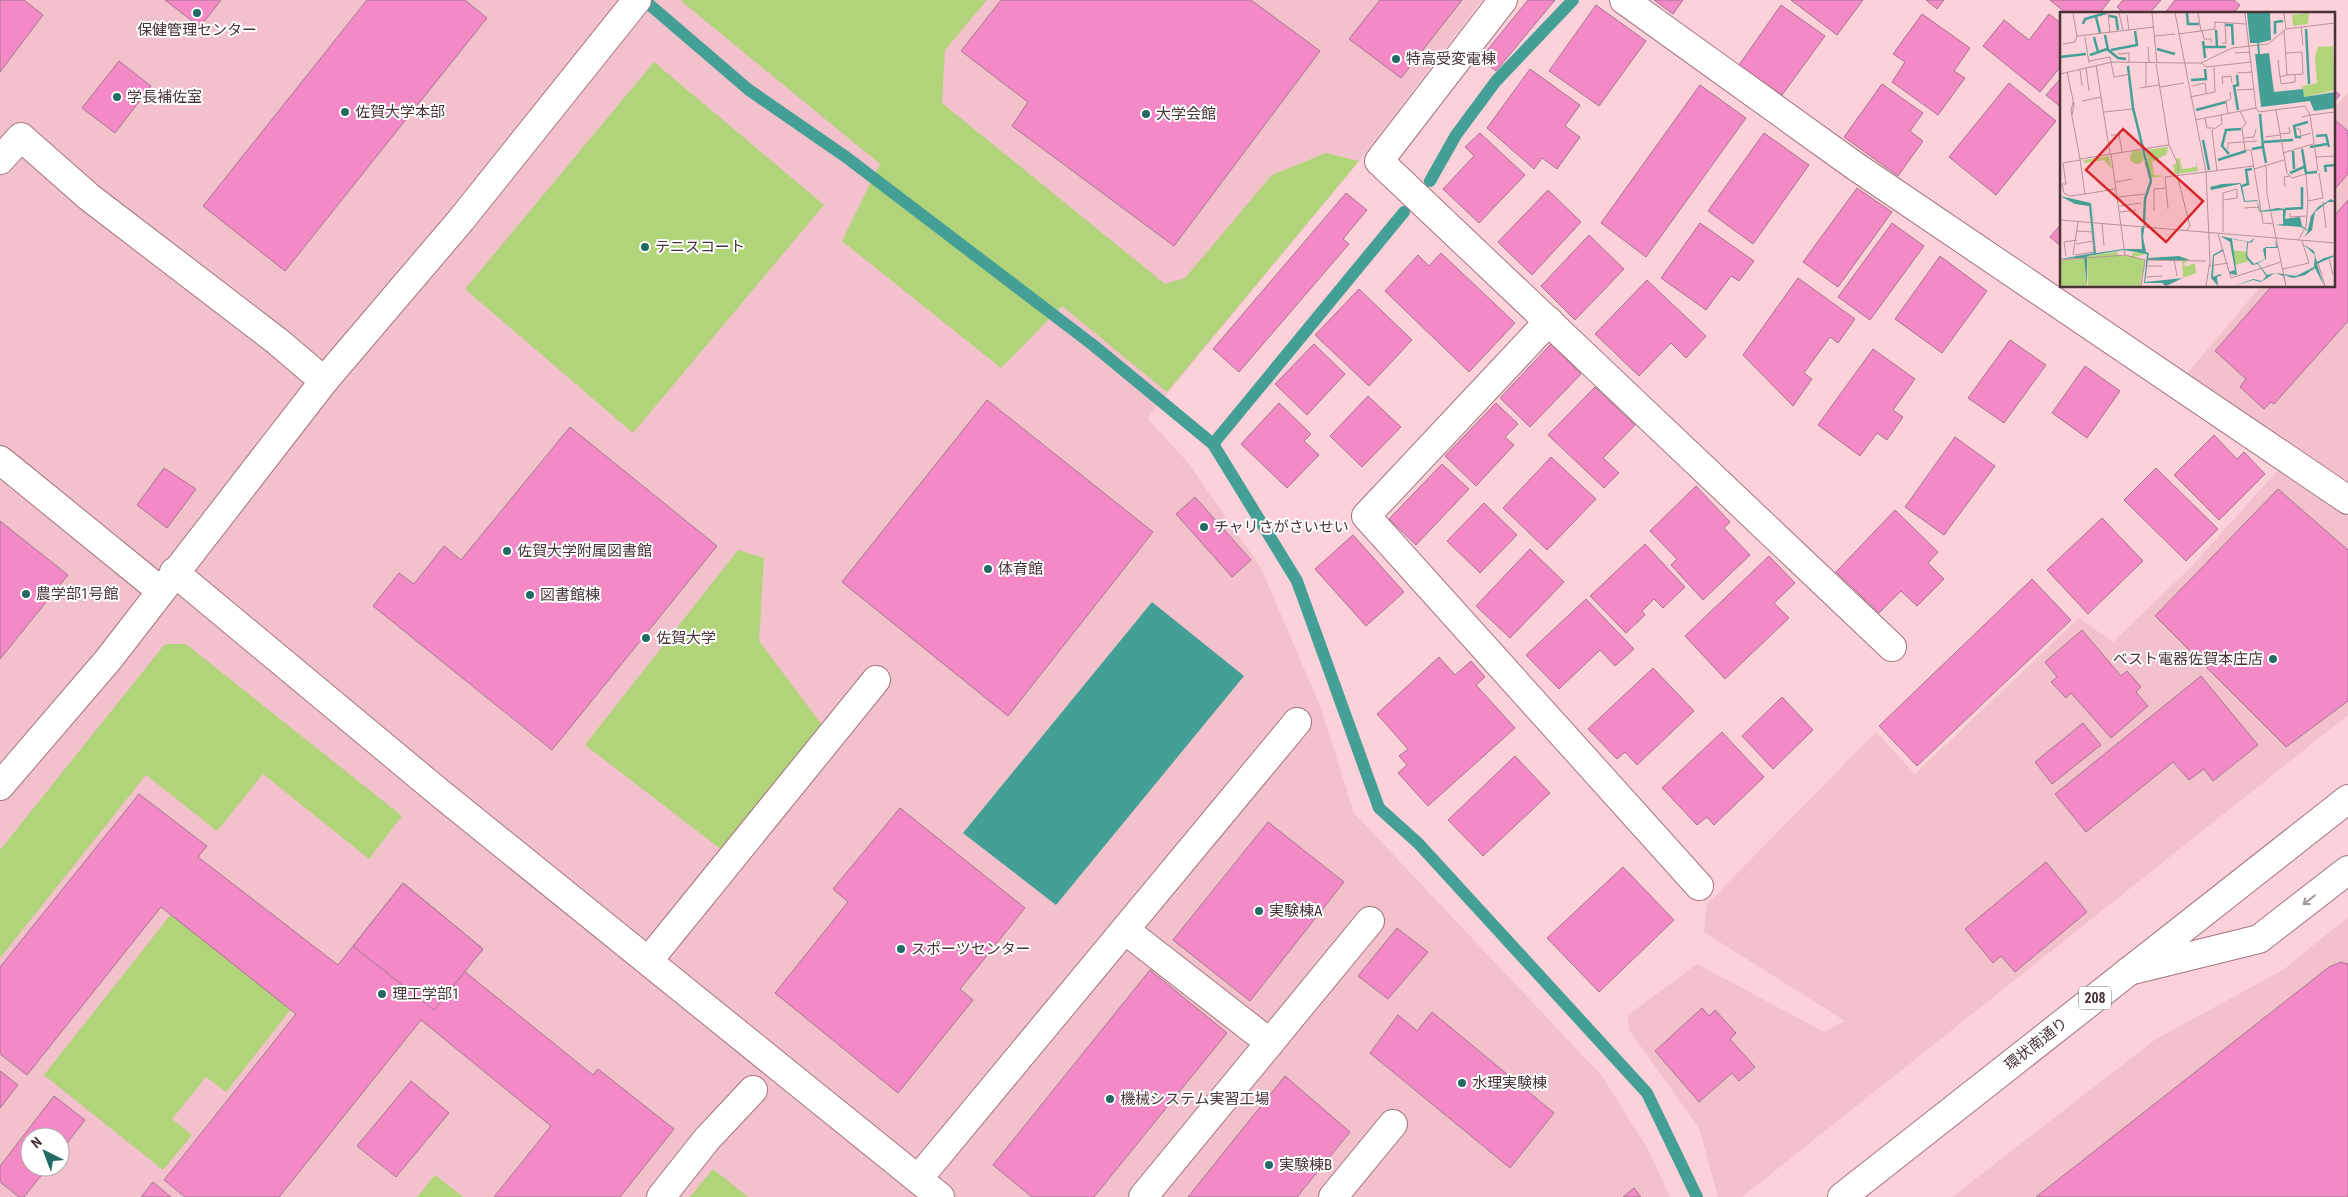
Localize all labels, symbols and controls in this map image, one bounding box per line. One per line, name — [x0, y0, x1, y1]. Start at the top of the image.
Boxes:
marker: 保健管理センター — [191, 7, 203, 19]
inset map — [2060, 12, 2336, 288]
place label: 保健管理センター — [137, 21, 257, 39]
place label: 特高受変電棟 — [1406, 50, 1496, 68]
marker: 特高受変電棟 — [1390, 53, 1402, 65]
place label: 学長補佐室 — [127, 88, 202, 106]
marker: 学長補佐室 — [111, 91, 123, 103]
place label: 佐賀大学本部 — [355, 103, 445, 121]
place label: 大学会館 — [1156, 105, 1216, 123]
marker: 佐賀大学本部 — [339, 106, 351, 118]
marker: 大学会館 — [1140, 108, 1152, 120]
place label: テニスコート — [655, 238, 745, 256]
marker: テニスコート — [639, 241, 651, 253]
place label: チャリさがさいせい — [1214, 518, 1349, 536]
marker: チャリさがさいせい — [1198, 521, 1210, 533]
place label: 佐賀大学附属図書館 — [517, 542, 652, 560]
marker: 佐賀大学附属図書館 — [501, 545, 513, 557]
place label: 体育館 — [998, 560, 1043, 578]
marker: 体育館 — [982, 563, 994, 575]
place label: 農学部1号館 — [36, 585, 118, 603]
place label: 図書館棟 — [540, 586, 600, 604]
marker: 農学部1号館 — [20, 588, 32, 600]
marker: 図書館棟 — [524, 589, 536, 601]
place label: 佐賀大学 — [656, 629, 716, 647]
marker: 佐賀大学 — [640, 632, 652, 644]
place label: ベスト電器佐賀本庄店 — [2113, 650, 2263, 668]
marker: ベスト電器佐賀本庄店 — [2267, 653, 2279, 665]
one-way arrow — [2303, 894, 2316, 905]
place label: 実験棟A — [1269, 902, 1323, 920]
marker: 実験棟A — [1253, 905, 1265, 917]
place label: スポーツセンター — [911, 940, 1031, 958]
marker: スポーツセンター — [895, 943, 907, 955]
place label: 理工学部1 — [392, 985, 459, 1003]
road number: 208 — [2079, 986, 2111, 1010]
marker: 理工学部1 — [376, 988, 388, 1000]
street label: 環状南通り — [2001, 1014, 2071, 1074]
place label: 水理実験棟 — [1472, 1074, 1547, 1092]
marker: 水理実験棟 — [1456, 1077, 1468, 1089]
place label: 機械システム実習工場 — [1120, 1090, 1270, 1108]
marker: 機械システム実習工場 — [1104, 1093, 1116, 1105]
north arrow — [20, 1127, 70, 1177]
text: N — [28, 1134, 45, 1151]
place label: 実験棟B — [1279, 1156, 1332, 1174]
marker: 実験棟B — [1263, 1159, 1275, 1171]

